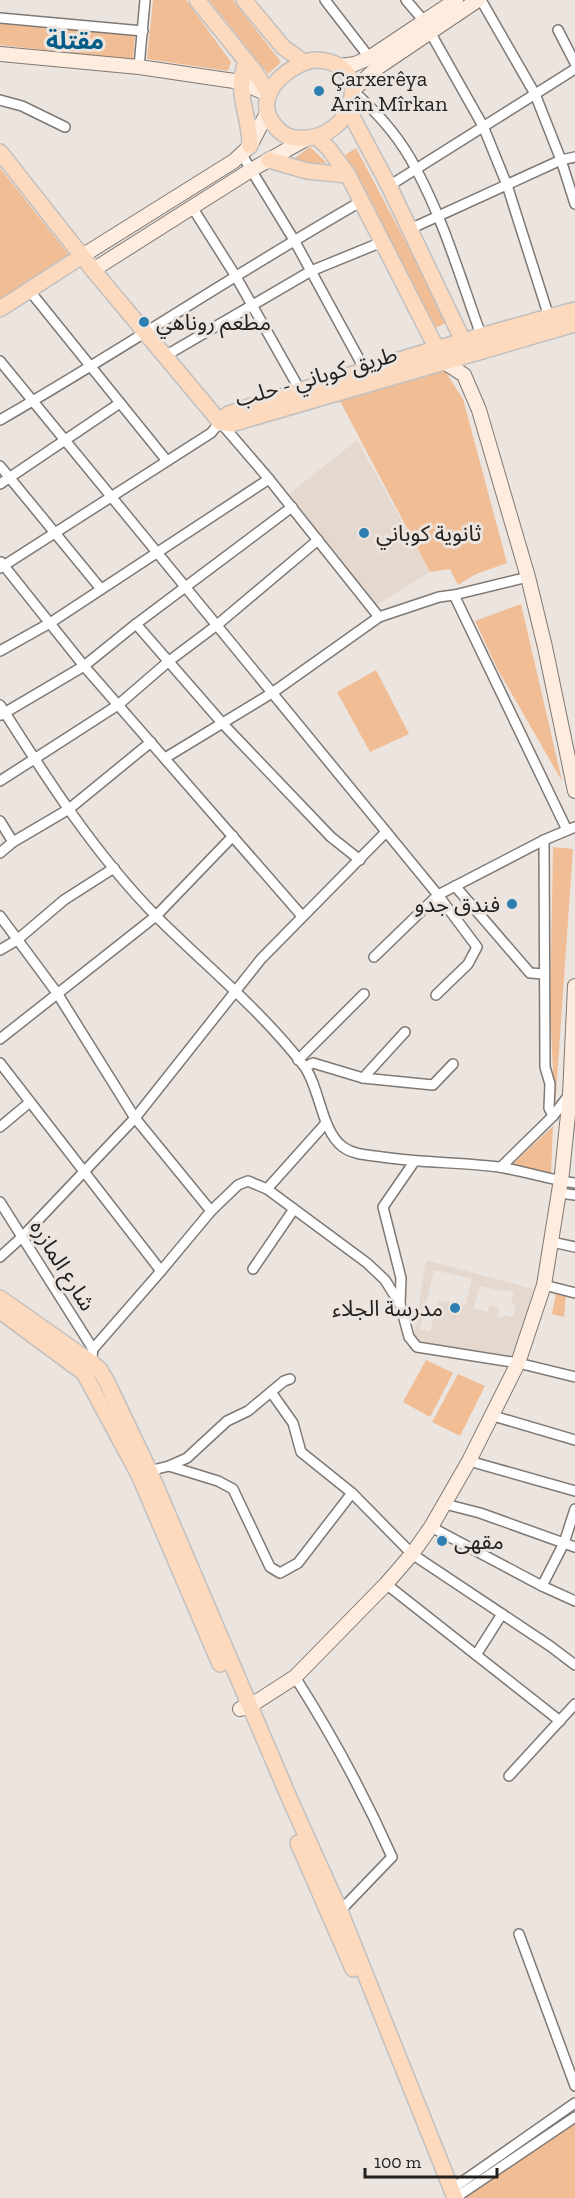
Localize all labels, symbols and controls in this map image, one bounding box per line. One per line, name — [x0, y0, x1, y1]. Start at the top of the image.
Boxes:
district label: مقتلة — [46, 26, 104, 55]
place label: Çarxerêya Arîn Mîrkan — [331, 65, 448, 117]
marker: Çarxerêya Arîn Mîrkan — [312, 84, 326, 98]
place label: مطعم روناهي — [156, 309, 271, 339]
marker: مطعم روناهي — [137, 315, 151, 329]
street label: طريق كوباني - حلب — [232, 340, 401, 416]
place label: ثانوية كوباني — [376, 520, 481, 550]
marker: ثانوية كوباني — [357, 526, 371, 540]
place label: فندق جدو — [414, 891, 500, 918]
marker: فندق جدو — [505, 897, 519, 911]
street label: شارع المازره — [22, 1215, 101, 1317]
place label: مدرسة الجلاء — [332, 1295, 443, 1322]
marker: مدرسة الجلاء — [448, 1301, 462, 1315]
place label: مقهى — [454, 1528, 504, 1555]
marker: مقهى — [435, 1534, 449, 1548]
scale bar — [365, 2141, 497, 2179]
text: 100 m — [374, 2151, 422, 2173]

